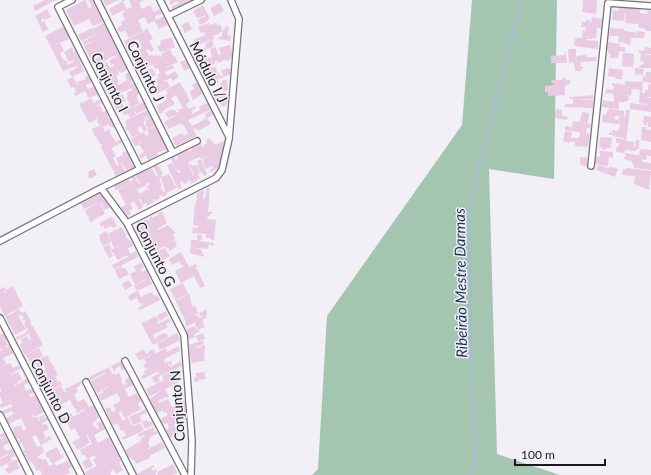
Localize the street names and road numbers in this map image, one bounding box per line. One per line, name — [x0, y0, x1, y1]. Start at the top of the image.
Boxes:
street label: Conjunto J — [124, 38, 168, 104]
street label: Módulo I/J — [186, 38, 232, 106]
street label: Conjunto I — [88, 50, 132, 114]
street label: Conjunto G — [132, 219, 180, 289]
street label: Conjunto D — [27, 356, 75, 426]
street label: Conjunto N — [166, 370, 188, 442]

